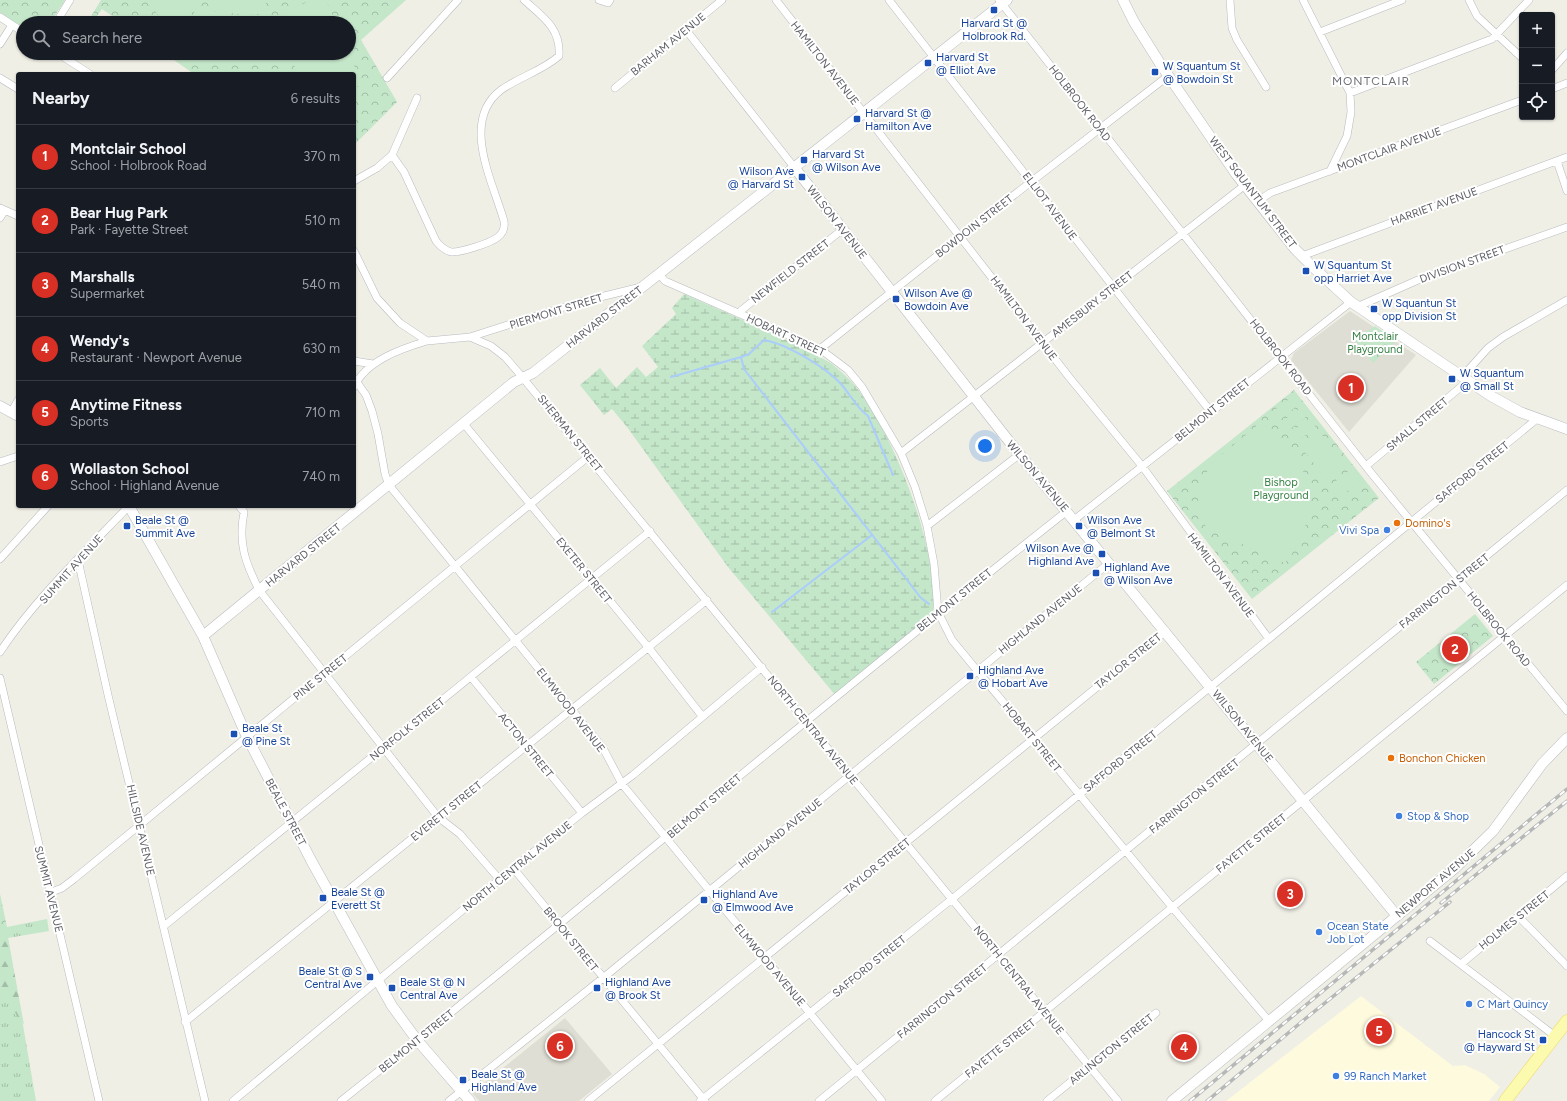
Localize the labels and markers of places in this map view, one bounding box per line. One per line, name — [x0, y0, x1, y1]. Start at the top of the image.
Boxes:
marker: Harvard St @ Holbrook Rd. — [989, 5, 999, 15]
place label: Harvard St @ Holbrook Rd. — [961, 17, 1027, 43]
place label: Harvard St @ Elliot Ave — [936, 51, 996, 77]
marker: Harvard St @ Elliot Ave — [923, 58, 933, 68]
place label: W Squantum St @ Bowdoin St — [1163, 60, 1241, 86]
marker: W Squantum St @ Bowdoin St — [1150, 67, 1160, 77]
place label: Harvard St @ Hamilton Ave — [865, 107, 932, 133]
marker: Harvard St @ Hamilton Ave — [852, 114, 862, 124]
place label: Harvard St @ Wilson Ave — [812, 148, 880, 174]
marker: Harvard St @ Wilson Ave — [799, 155, 809, 165]
place label: Wilson Ave @ Harvard St — [728, 165, 794, 191]
marker: Wilson Ave @ Harvard St — [797, 172, 807, 182]
place label: W Squantum St opp Harriet Ave — [1314, 259, 1392, 285]
marker: W Squantum St opp Harriet Ave — [1301, 266, 1311, 276]
place label: Wilson Ave @ Bowdoin Ave — [904, 287, 973, 313]
marker: Wilson Ave @ Bowdoin Ave — [891, 294, 901, 304]
place label: W Squantun St opp Division St — [1382, 297, 1456, 323]
marker: W Squantun St opp Division St — [1369, 304, 1379, 314]
place label: W Squantum @ Small St — [1460, 367, 1524, 393]
pin: 1 — [1338, 373, 1364, 403]
marker: W Squantum @ Small St — [1447, 374, 1457, 384]
place label: Beale St @ Summit Ave — [135, 514, 195, 540]
place label: Wilson Ave @ Belmont St — [1087, 514, 1155, 540]
place label: Domino's — [1405, 517, 1451, 530]
marker: Domino's — [1392, 518, 1402, 528]
marker: Beale St @ Summit Ave — [122, 521, 132, 531]
marker: Wilson Ave @ Belmont St — [1074, 521, 1084, 531]
place label: Vivi Spa — [1339, 524, 1379, 537]
marker: Vivi Spa — [1382, 525, 1392, 535]
place label: Wilson Ave @ Highland Ave — [1026, 542, 1094, 568]
marker: Wilson Ave @ Highland Ave — [1097, 549, 1107, 559]
place label: Highland Ave @ Wilson Ave — [1104, 561, 1172, 587]
marker: Highland Ave @ Wilson Ave — [1091, 568, 1101, 578]
pin: 2 — [1442, 634, 1468, 664]
place label: Highland Ave @ Hobart Ave — [978, 664, 1048, 690]
marker: Highland Ave @ Hobart Ave — [965, 671, 975, 681]
place label: Beale St @ Pine St — [242, 722, 290, 748]
marker: Beale St @ Pine St — [229, 729, 239, 739]
place label: Bonchon Chicken — [1399, 752, 1486, 765]
marker: Bonchon Chicken — [1386, 753, 1396, 763]
place label: Stop & Shop — [1407, 810, 1470, 823]
marker: Stop & Shop — [1394, 811, 1404, 821]
pin: 3 — [1277, 879, 1303, 909]
place label: Beale St @ Everett St — [331, 886, 385, 912]
place label: Highland Ave @ Elmwood Ave — [712, 888, 793, 914]
marker: Beale St @ Everett St — [318, 893, 328, 903]
marker: Highland Ave @ Elmwood Ave — [699, 895, 709, 905]
place label: Ocean State Job Lot — [1327, 920, 1389, 946]
marker: Ocean State Job Lot — [1314, 927, 1324, 937]
place label: Beale St @ S Central Ave — [299, 965, 362, 991]
marker: Beale St @ S Central Ave — [365, 972, 375, 982]
place label: Beale St @ N Central Ave — [400, 976, 465, 1002]
place label: Highland Ave @ Brook St — [605, 976, 671, 1002]
marker: Beale St @ N Central Ave — [387, 983, 397, 993]
marker: Highland Ave @ Brook St — [592, 983, 602, 993]
place label: C Mart Quincy — [1477, 998, 1548, 1011]
marker: C Mart Quincy — [1464, 999, 1474, 1009]
pin: 5 — [1366, 1016, 1392, 1046]
place label: Hancock St @ Hayward St — [1464, 1028, 1535, 1054]
pin: 6 — [547, 1031, 573, 1061]
pin: 4 — [1171, 1032, 1197, 1062]
marker: Hancock St @ Hayward St — [1538, 1035, 1548, 1045]
place label: Beale St @ Highland Ave — [471, 1068, 537, 1094]
place label: 99 Ranch Market — [1344, 1070, 1427, 1083]
marker: 99 Ranch Market — [1331, 1071, 1341, 1081]
marker: Beale St @ Highland Ave — [458, 1075, 468, 1085]

